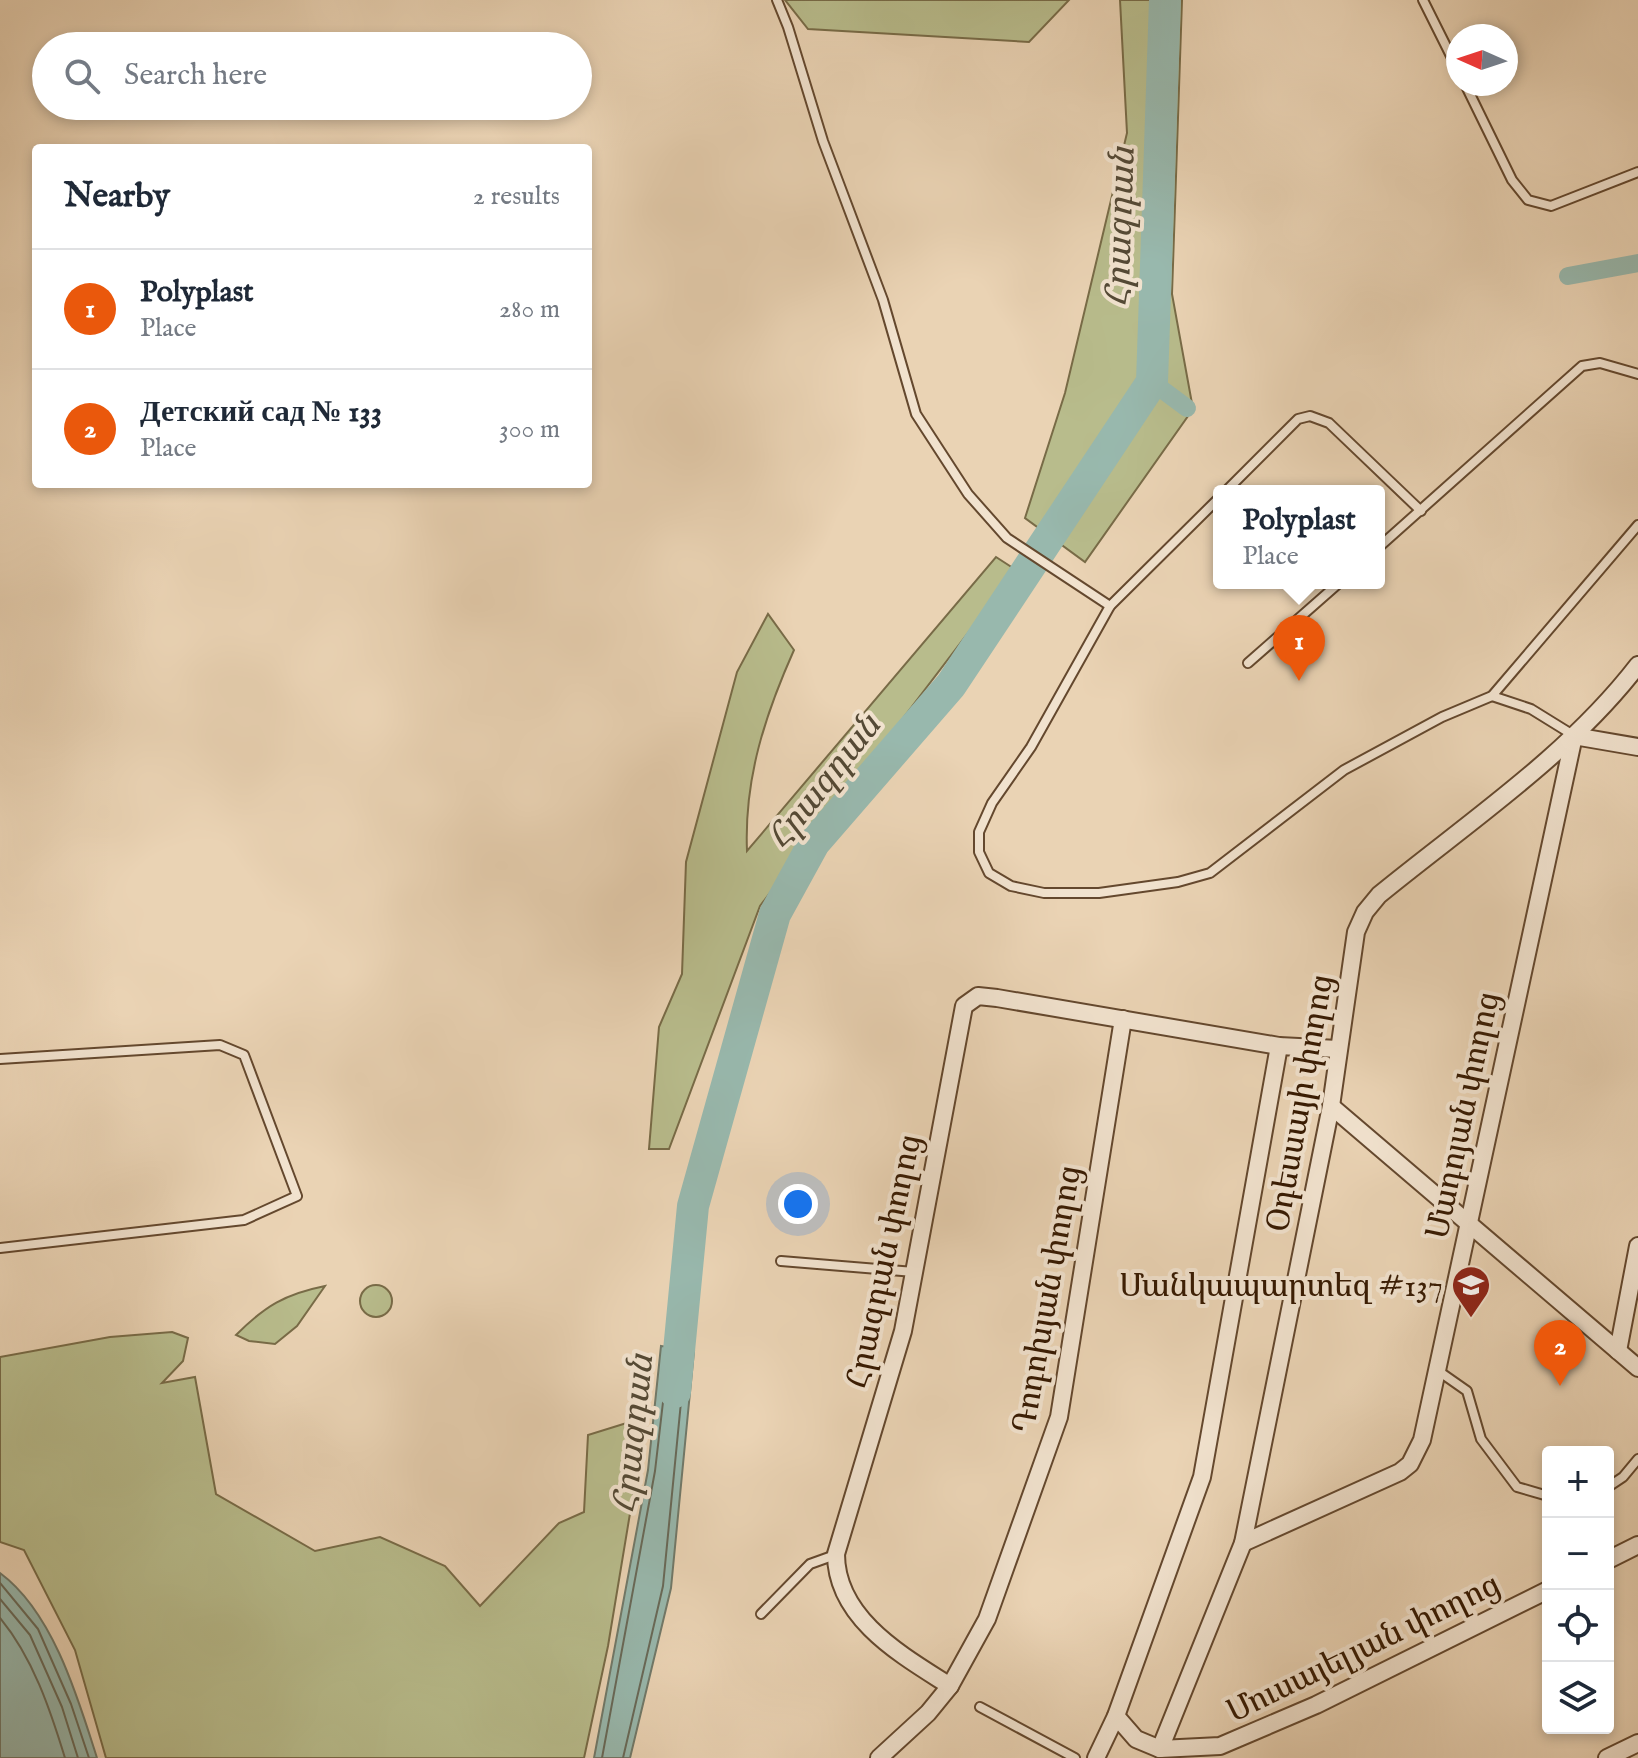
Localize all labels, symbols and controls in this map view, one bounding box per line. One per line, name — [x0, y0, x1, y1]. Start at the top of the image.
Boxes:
north arrow — [1446, 24, 1518, 96]
search box — [32, 32, 592, 120]
icon: search — [60, 54, 104, 98]
text: Search here — [124, 57, 267, 95]
water label: Հրազդան — [1097, 145, 1146, 308]
text: Nearby — [64, 175, 170, 218]
text: 2 results — [473, 180, 560, 213]
text: Polyplast — [140, 274, 254, 312]
text: 1 — [85, 293, 95, 326]
text: 280 m — [499, 293, 560, 326]
text: Place — [140, 312, 196, 345]
text: Детский сад № 133 — [140, 394, 382, 432]
text: 2 — [84, 413, 96, 446]
text: 300 m — [499, 413, 560, 446]
text: Place — [140, 432, 196, 465]
popup — [1213, 485, 1385, 589]
text: Polyplast — [1242, 502, 1356, 540]
text: Place — [1242, 540, 1299, 573]
pin: 1 — [1273, 615, 1325, 681]
water label: Հրազդան — [759, 705, 892, 859]
street label: Օդեսսայի փողոց — [1259, 971, 1344, 1235]
street label: Մադոյան փողոց — [1418, 988, 1511, 1243]
street label: Հրազդան փողոց — [839, 1131, 932, 1392]
street label: Դոդոխյան փողոց — [1005, 1163, 1092, 1436]
your location — [778, 1184, 818, 1224]
school or university icon: Մանկապարտեզ #137 — [1450, 1264, 1492, 1319]
place label: Մանկապարտեզ #137 — [1119, 1267, 1443, 1308]
pin: 2 — [1534, 1320, 1586, 1386]
water label: Հրազդան — [605, 1351, 664, 1516]
map controls — [1542, 1446, 1614, 1734]
button: + — [1542, 1446, 1614, 1518]
button: − — [1542, 1518, 1614, 1590]
street label: Մուսայելյան փողոց — [1221, 1565, 1507, 1733]
button: locate — [1542, 1590, 1614, 1662]
button: layers — [1542, 1662, 1614, 1734]

